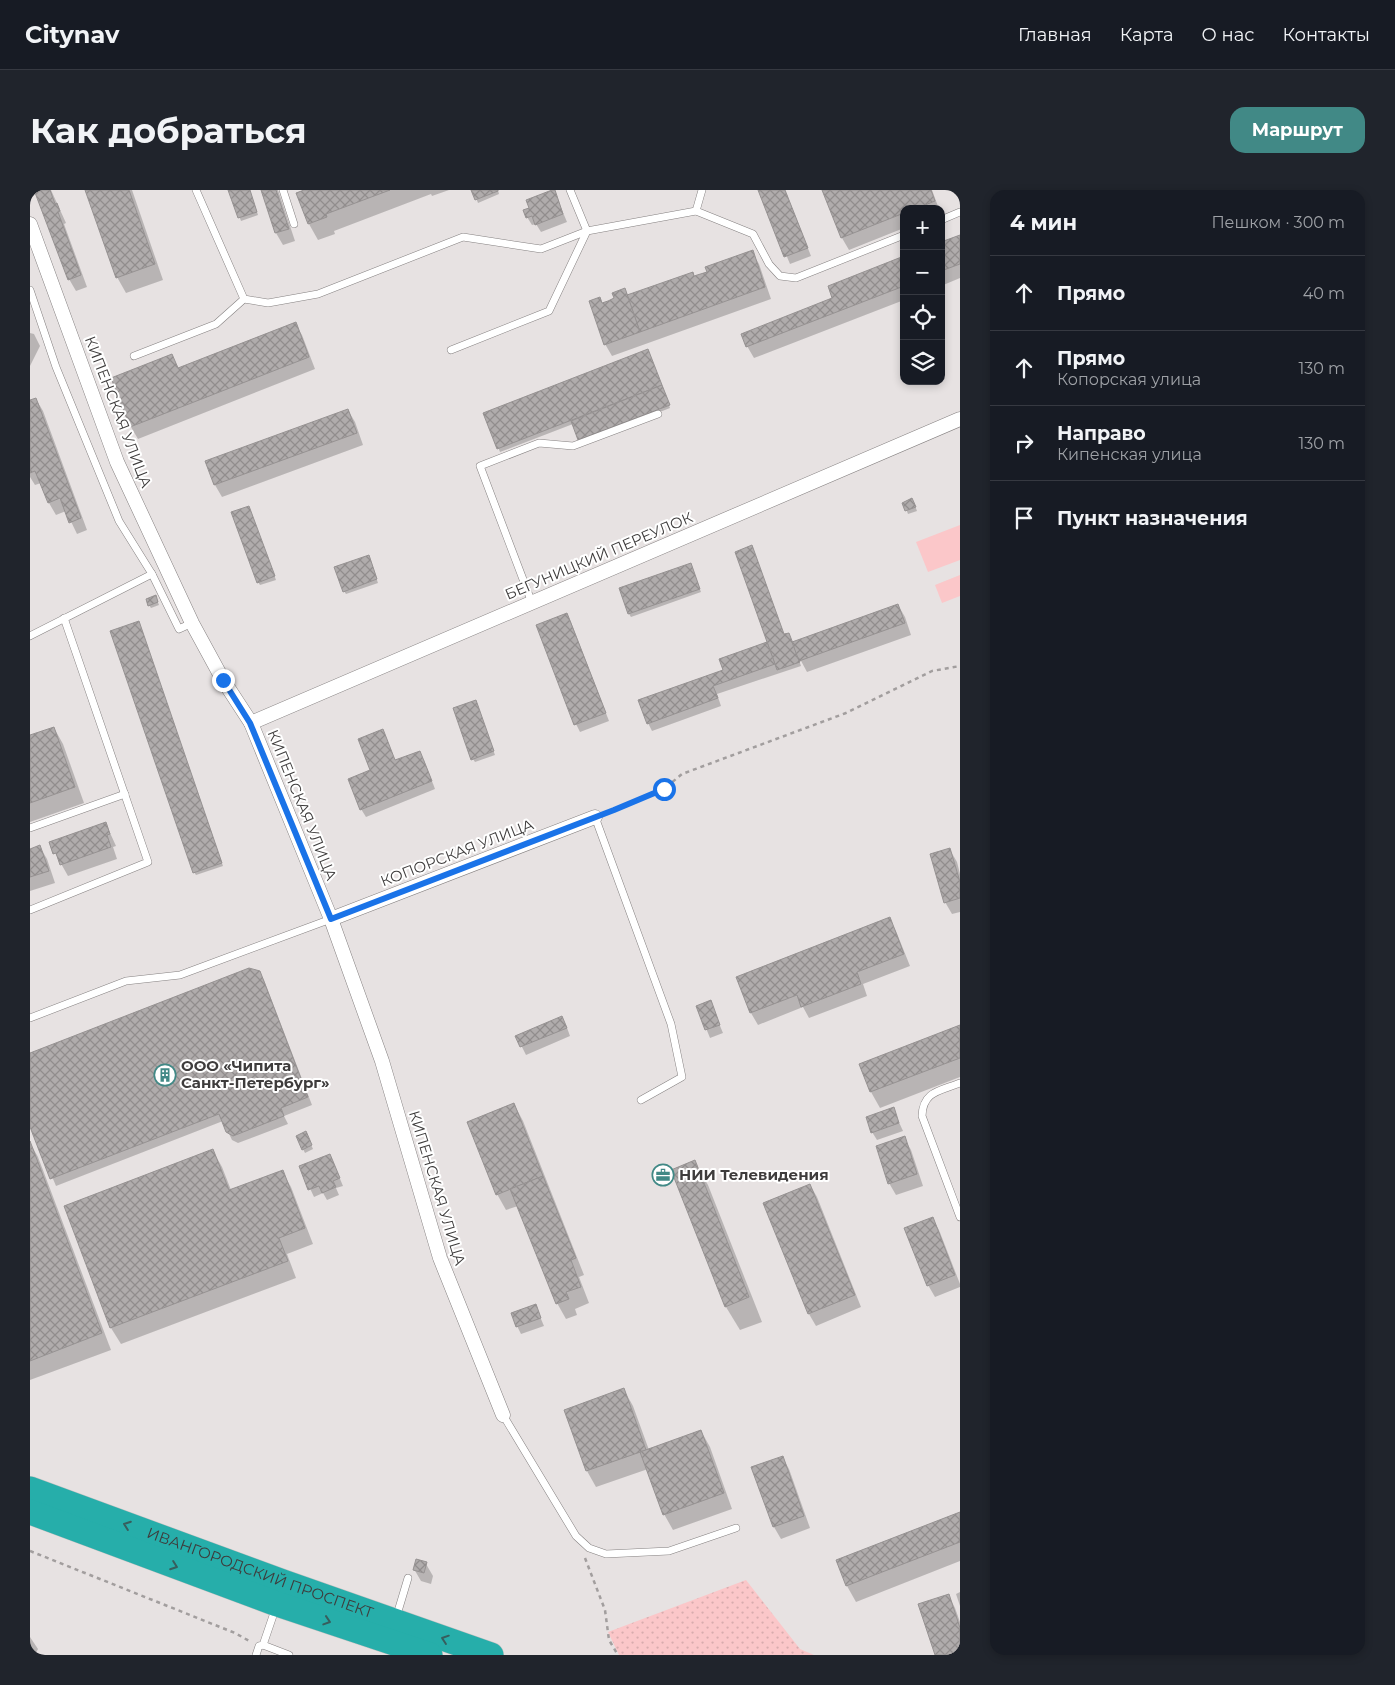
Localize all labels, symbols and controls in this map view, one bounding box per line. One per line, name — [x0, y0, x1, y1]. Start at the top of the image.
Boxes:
text: Citynav — [25, 20, 119, 49]
text: Главная — [1018, 24, 1092, 46]
text: Карта — [1120, 24, 1174, 46]
text: О нас — [1202, 24, 1254, 46]
text: Контакты — [1282, 24, 1370, 46]
button: Маршрут — [1230, 107, 1365, 153]
text: Как добраться — [30, 109, 307, 152]
map controls — [900, 205, 945, 385]
button: + — [900, 205, 945, 250]
text: 4 мин — [1010, 210, 1077, 235]
text: Пешком · 300 m — [1211, 213, 1345, 232]
button: − — [900, 250, 945, 295]
icon: ahead — [1010, 279, 1038, 307]
text: Прямо — [1057, 282, 1125, 305]
text: 40 m — [1303, 284, 1345, 303]
button: locate — [900, 295, 945, 340]
street label: КИПЕНСКАЯ УЛИЦА — [81, 333, 156, 490]
button: layers — [900, 340, 945, 385]
text: Прямо — [1057, 347, 1125, 370]
icon: ahead — [1010, 354, 1038, 382]
text: 130 m — [1298, 359, 1345, 378]
text: Копорская улица — [1057, 370, 1201, 389]
text: Направо — [1057, 422, 1146, 445]
icon: right — [1010, 429, 1038, 457]
text: 130 m — [1298, 434, 1345, 453]
text: Кипенская улица — [1057, 445, 1202, 464]
icon: arrive — [1010, 504, 1038, 532]
street label: БЕГУНИЦКИЙ ПЕРЕУЛОК — [502, 507, 696, 604]
text: Пункт назначения — [1057, 507, 1248, 530]
route end — [212, 669, 235, 692]
street label: КИПЕНСКАЯ УЛИЦА — [263, 727, 341, 883]
route start — [653, 778, 676, 801]
street label: КОПОРСКАЯ УЛИЦА — [377, 815, 536, 891]
place label: ООО «Чипита Санкт-Петербург» — [181, 1056, 330, 1092]
building icon: ООО «Чипита Санкт-Петербург» — [153, 1063, 177, 1087]
street label: КИПЕНСКАЯ УЛИЦА — [405, 1108, 470, 1268]
office icon: НИИ Телевидения — [651, 1163, 675, 1187]
place label: НИИ Телевидения — [679, 1165, 829, 1184]
one-way arrow — [124, 1521, 132, 1531]
street label: ИВАНГОРОДСКИЙ ПРОСПЕКТ — [144, 1523, 376, 1622]
one-way arrow — [169, 1560, 178, 1570]
one-way arrow — [322, 1615, 331, 1625]
one-way arrow — [441, 1635, 450, 1645]

